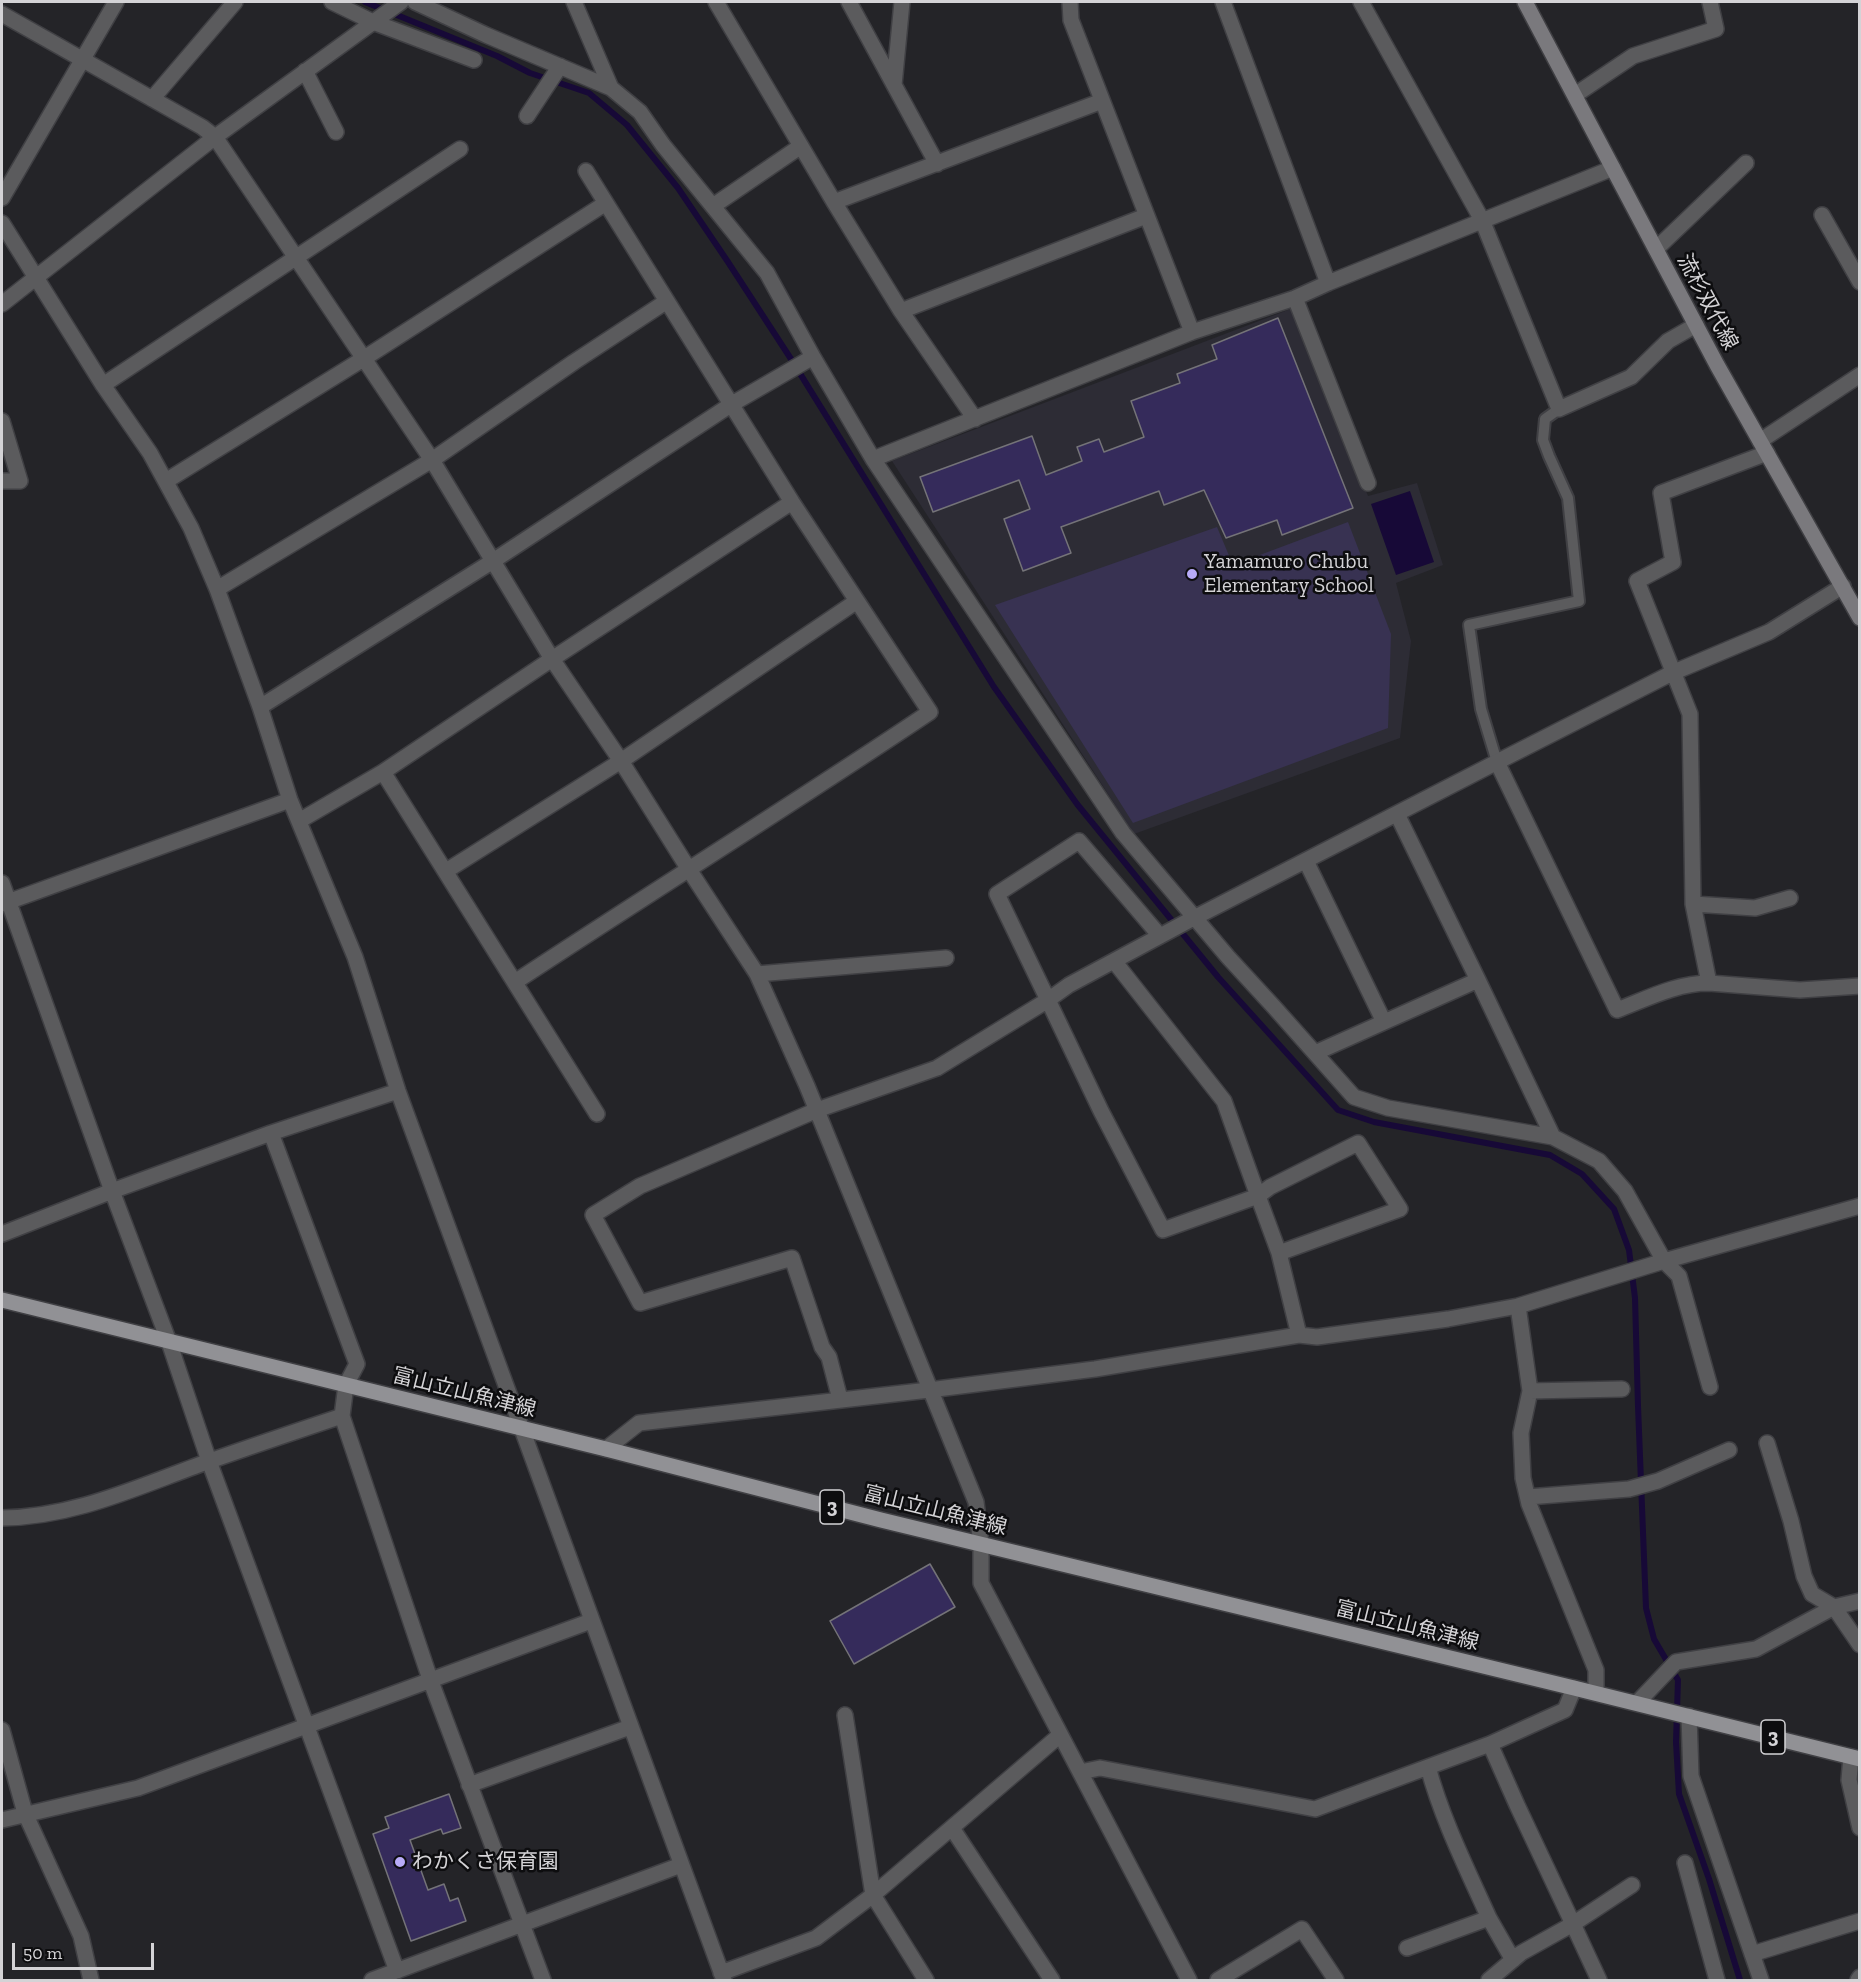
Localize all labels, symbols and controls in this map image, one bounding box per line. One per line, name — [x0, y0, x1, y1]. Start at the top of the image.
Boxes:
street label: 流杉双代線 — [1671, 250, 1743, 354]
place label: Yamamuro Chubu Elementary School — [1204, 549, 1374, 599]
marker: Yamamuro Chubu Elementary School — [1185, 567, 1199, 581]
street label: 富山立山魚津線 — [390, 1363, 538, 1423]
street label: 富山立山魚津線 — [861, 1481, 1009, 1541]
road number: 3 — [820, 1490, 844, 1524]
street label: 富山立山魚津線 — [1333, 1596, 1481, 1656]
road number: 3 — [1761, 1720, 1785, 1754]
place label: わかくさ保育園 — [412, 1849, 559, 1875]
marker: わかくさ保育園 — [393, 1855, 407, 1869]
scale bar — [15, 1931, 158, 1969]
text: 50 m — [23, 1942, 62, 1964]

